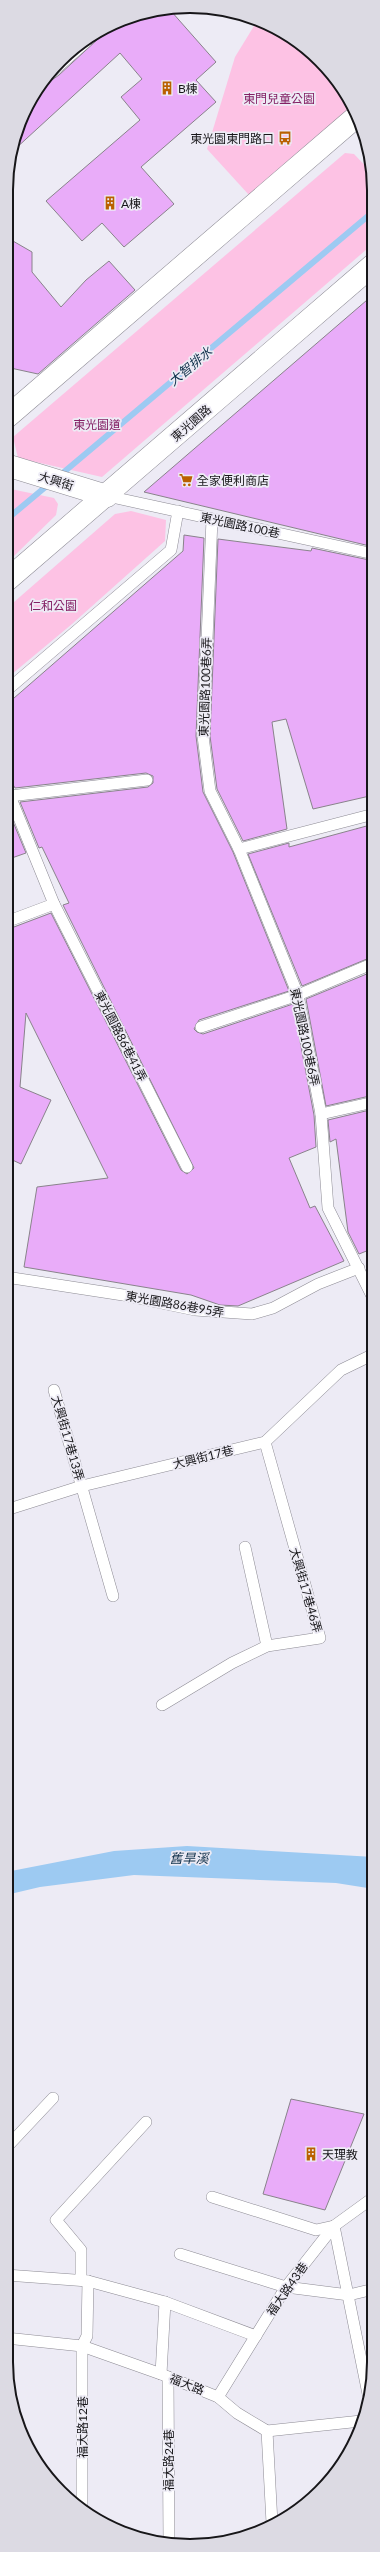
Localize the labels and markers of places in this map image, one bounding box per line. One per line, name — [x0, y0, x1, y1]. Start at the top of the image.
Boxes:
building icon: B棟 — [159, 80, 175, 96]
place label: B棟 — [178, 81, 198, 96]
bus stop icon: 東光園東門路口 — [277, 130, 293, 146]
place label: 東光園東門路口 — [190, 131, 274, 146]
building icon: A棟 — [102, 195, 118, 211]
place label: A棟 — [121, 196, 141, 211]
supermarket icon: 全家便利商店 — [178, 472, 194, 488]
place label: 全家便利商店 — [197, 473, 269, 488]
building icon: 天理教 — [303, 2146, 319, 2162]
place label: 天理教 — [322, 2147, 358, 2162]

